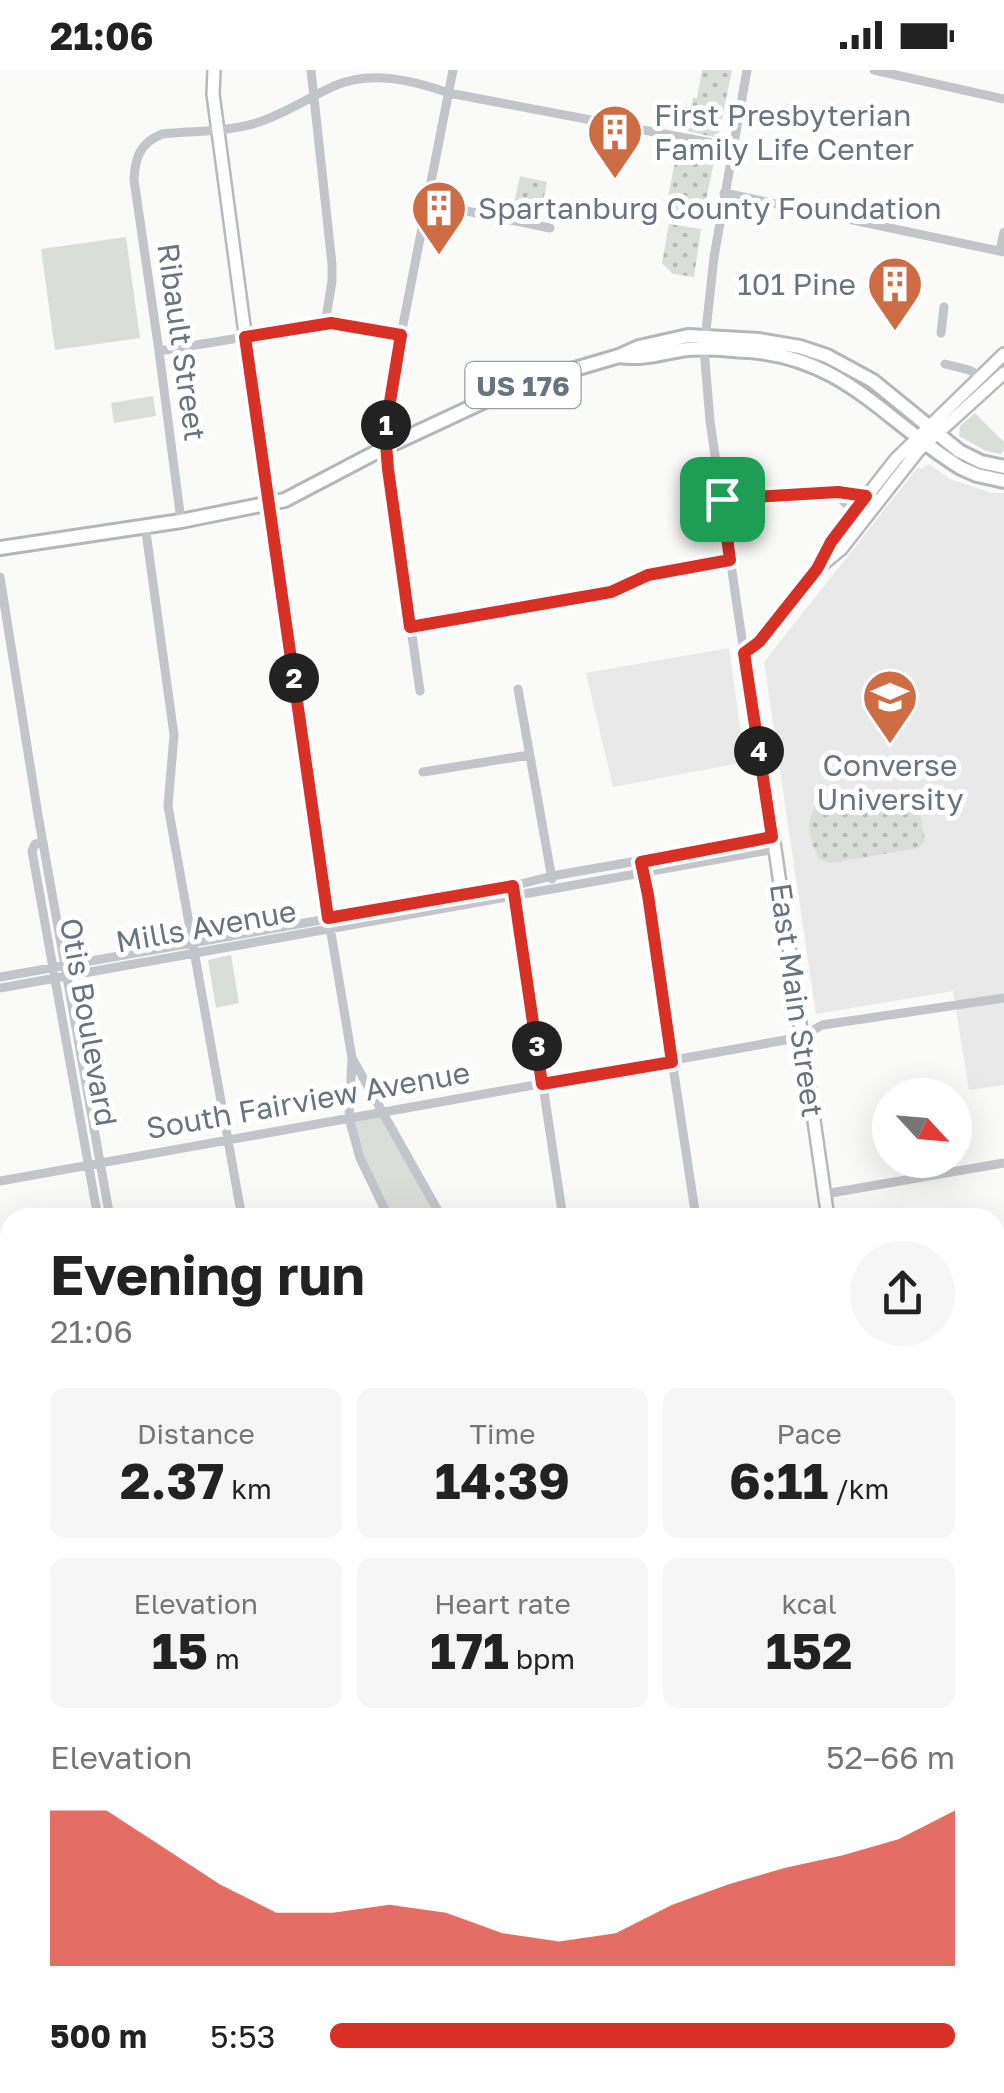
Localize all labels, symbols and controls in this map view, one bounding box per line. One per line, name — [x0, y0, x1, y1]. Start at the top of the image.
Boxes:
text: 21:06 — [50, 13, 154, 58]
place label: First Presbyterian Family Life Center — [654, 97, 914, 167]
building icon: First Presbyterian Family Life Center — [585, 102, 645, 181]
building icon: Spartanburg County Foundation — [409, 178, 469, 257]
place label: Spartanburg County Foundation — [478, 190, 942, 226]
street label: Ribault Street — [150, 241, 214, 443]
building icon: 101 Pine — [865, 254, 925, 333]
place label: 101 Pine — [737, 266, 856, 302]
road number: US 176 — [466, 362, 580, 408]
pin: 1 — [361, 400, 411, 450]
text: 1 — [379, 408, 393, 441]
pin — [680, 457, 765, 542]
icon: arrive — [695, 472, 750, 527]
pin: 2 — [269, 653, 319, 703]
text: 2 — [285, 661, 303, 694]
school or university icon: Converse University — [860, 667, 920, 746]
pin: 4 — [734, 726, 784, 776]
text: 4 — [750, 734, 768, 767]
place label: Converse University — [816, 747, 964, 817]
street label: East Main Street — [763, 881, 831, 1119]
street label: Mills Avenue — [113, 892, 299, 960]
street label: Otis Boulevard — [53, 915, 125, 1129]
pin: 3 — [512, 1021, 562, 1071]
text: 3 — [528, 1029, 546, 1062]
street label: South Fairview Avenue — [143, 1054, 473, 1146]
north arrow — [872, 1078, 972, 1178]
map controls — [872, 1078, 972, 1178]
text: Evening run — [50, 1241, 365, 1307]
button: share — [850, 1241, 955, 1346]
text: 21:06 — [50, 1312, 133, 1350]
text: Distance — [137, 1417, 255, 1450]
text: Time — [470, 1417, 535, 1450]
text: Pace — [776, 1417, 842, 1450]
text: 2.37 — [120, 1450, 224, 1510]
text: 14:39 — [435, 1450, 570, 1510]
text: 6:11 — [729, 1450, 828, 1510]
text: km — [224, 1472, 272, 1505]
text: /km — [828, 1472, 889, 1505]
text: Elevation — [134, 1587, 258, 1620]
text: Heart rate — [434, 1587, 571, 1620]
text: kcal — [782, 1587, 837, 1620]
text: 15 — [152, 1620, 208, 1680]
text: 171 — [430, 1620, 509, 1680]
text: 152 — [766, 1620, 853, 1680]
text: m — [208, 1642, 240, 1675]
text: bpm — [509, 1642, 575, 1675]
text: Elevation — [50, 1738, 192, 1776]
text: 52–66 m — [826, 1738, 955, 1776]
text: 500 m — [50, 2017, 147, 2055]
text: 5:53 — [210, 2017, 275, 2055]

